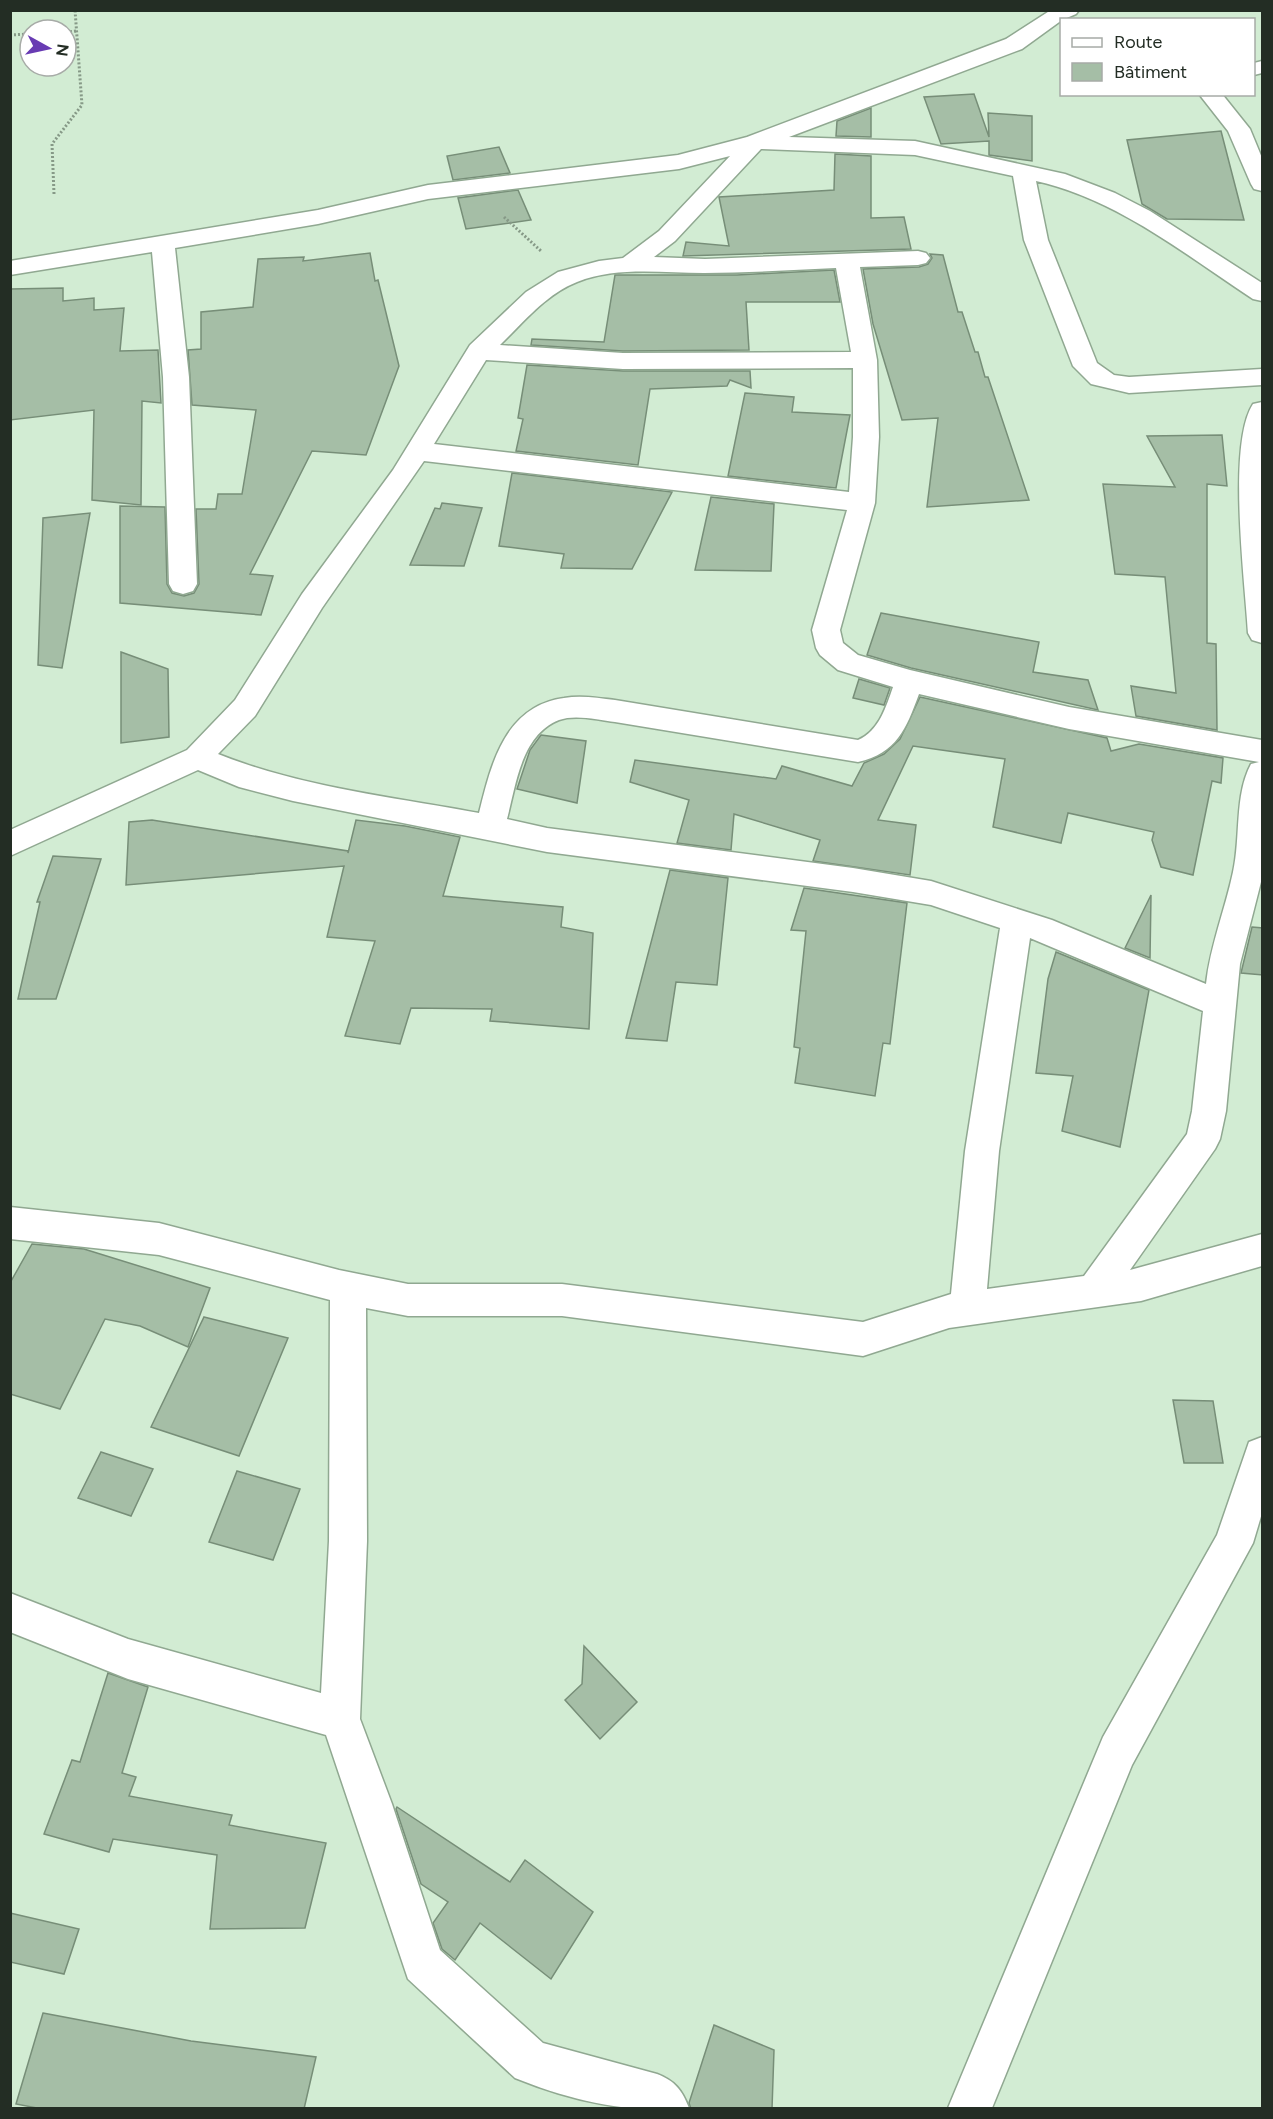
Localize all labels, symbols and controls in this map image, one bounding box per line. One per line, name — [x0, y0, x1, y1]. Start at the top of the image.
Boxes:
north arrow — [18, 18, 78, 78]
legend — [1060, 18, 1255, 96]
text: Route — [1114, 31, 1163, 53]
text: N — [52, 43, 73, 57]
text: Bâtiment — [1114, 61, 1187, 83]

